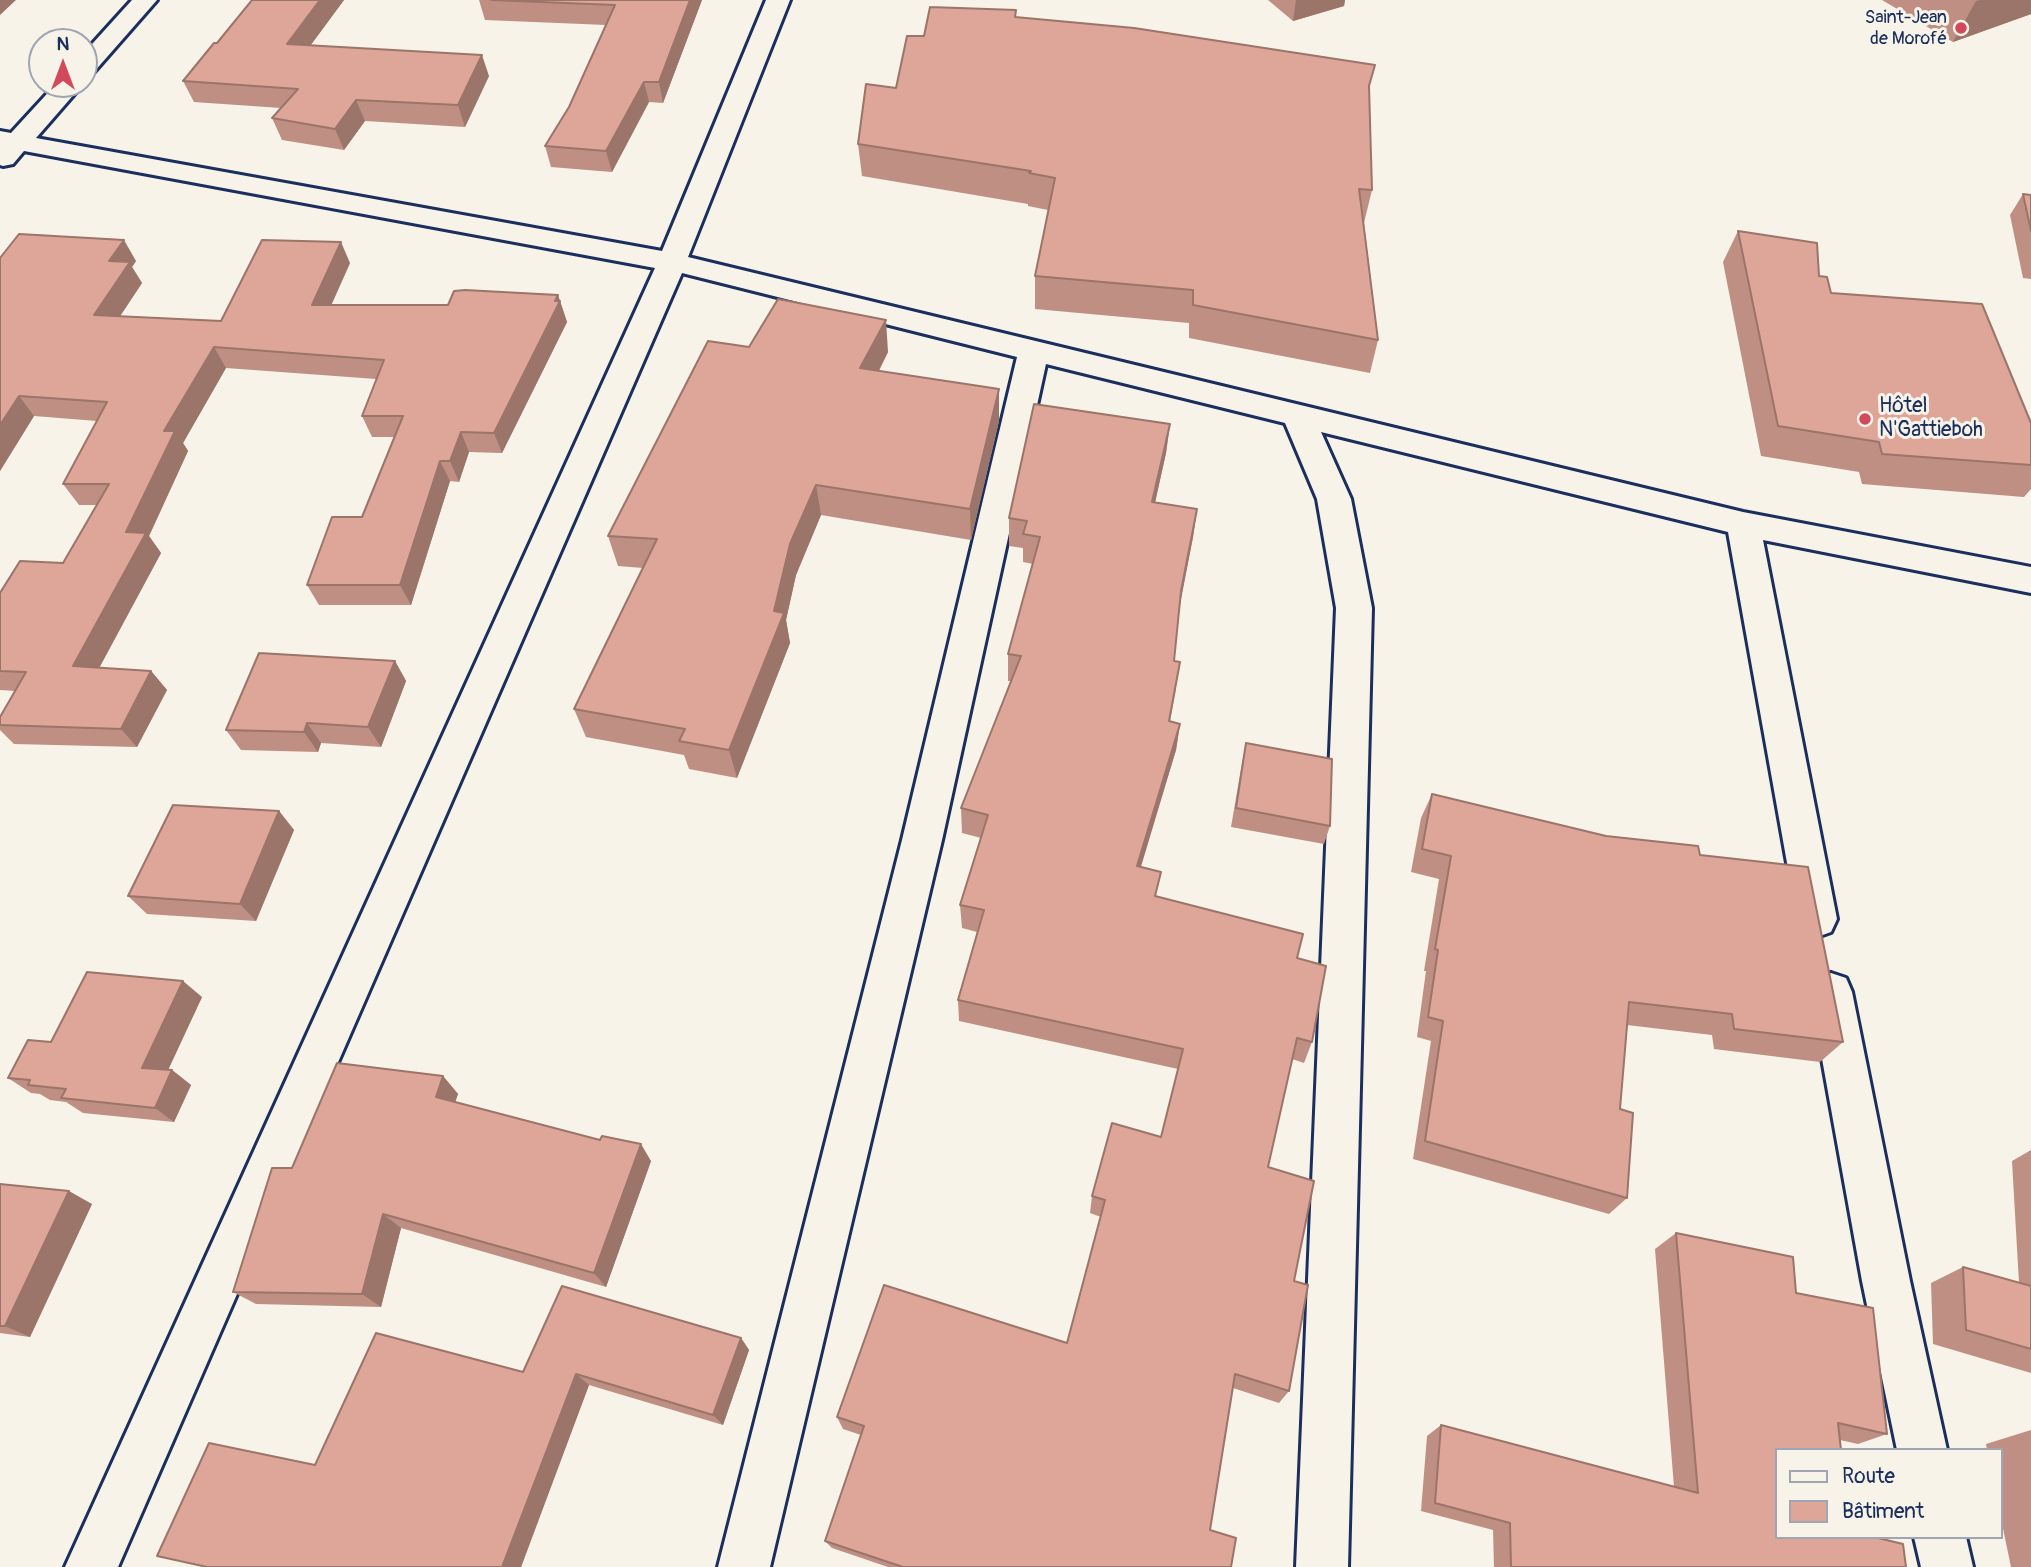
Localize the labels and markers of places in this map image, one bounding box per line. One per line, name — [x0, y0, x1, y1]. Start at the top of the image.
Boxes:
place label: Saint-Jean de Morofé — [1865, 7, 1947, 50]
marker: Saint-Jean de Morofé — [1953, 20, 1969, 36]
place label: Hôtel N'Gattieboh — [1879, 394, 1983, 444]
marker: Hôtel N'Gattieboh — [1857, 411, 1873, 427]

